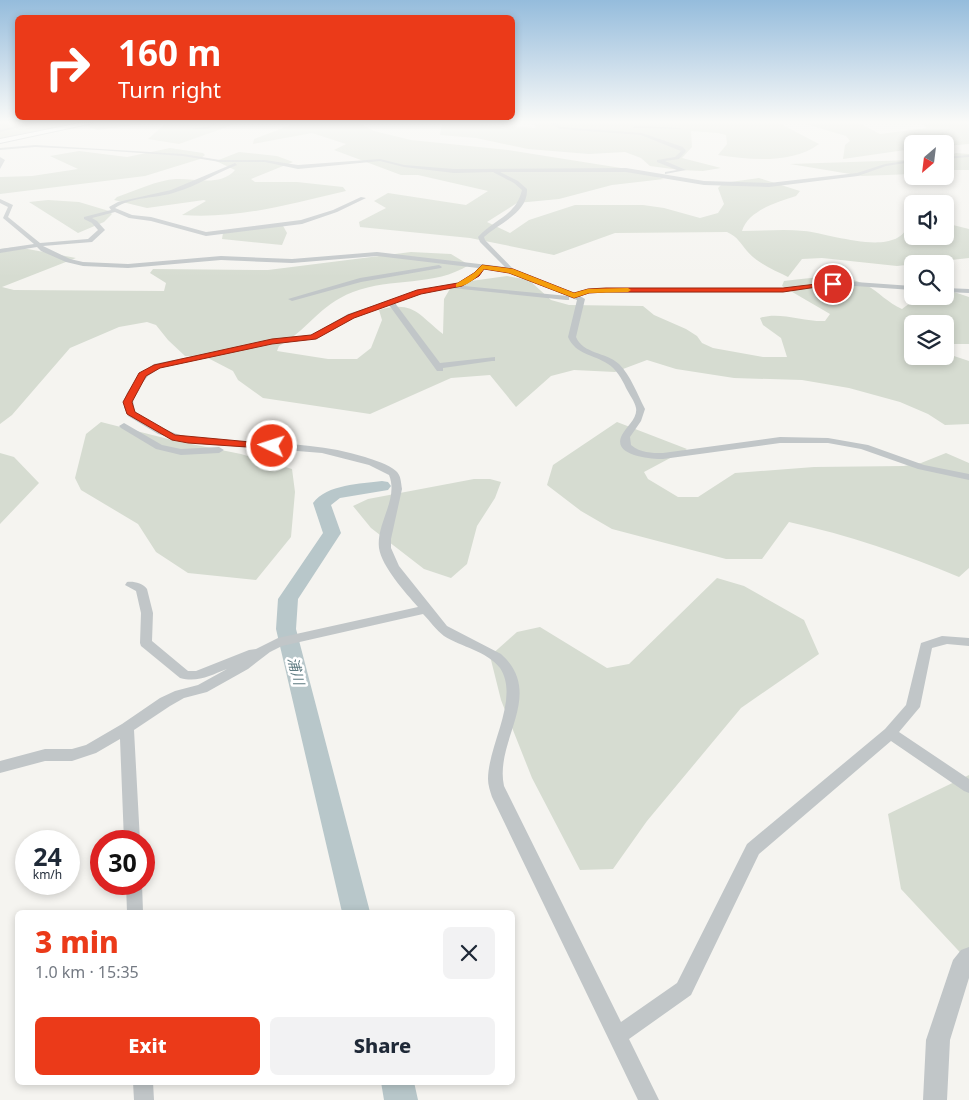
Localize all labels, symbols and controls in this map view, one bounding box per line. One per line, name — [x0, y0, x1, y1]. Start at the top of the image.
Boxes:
text: 160 m — [118, 29, 221, 76]
icon: right — [35, 35, 100, 100]
text: Turn right — [118, 74, 221, 104]
north arrow — [904, 135, 954, 185]
map controls — [904, 135, 954, 365]
button: sound — [904, 195, 954, 245]
button: search — [904, 255, 954, 305]
pin — [812, 263, 854, 305]
icon: arrive — [819, 270, 847, 298]
button: layers — [904, 315, 954, 365]
position arrow — [245, 419, 297, 471]
water label: 浦川 — [284, 655, 310, 689]
speed limit sign: 30 — [90, 830, 155, 895]
text: 24 — [33, 839, 62, 873]
text: km/h — [33, 866, 62, 883]
text: 3 min — [35, 921, 119, 962]
button: close — [443, 927, 495, 979]
text: 1.0 km · 15:35 — [35, 961, 139, 983]
button: Exit — [35, 1017, 260, 1075]
button: Share — [270, 1017, 495, 1075]

